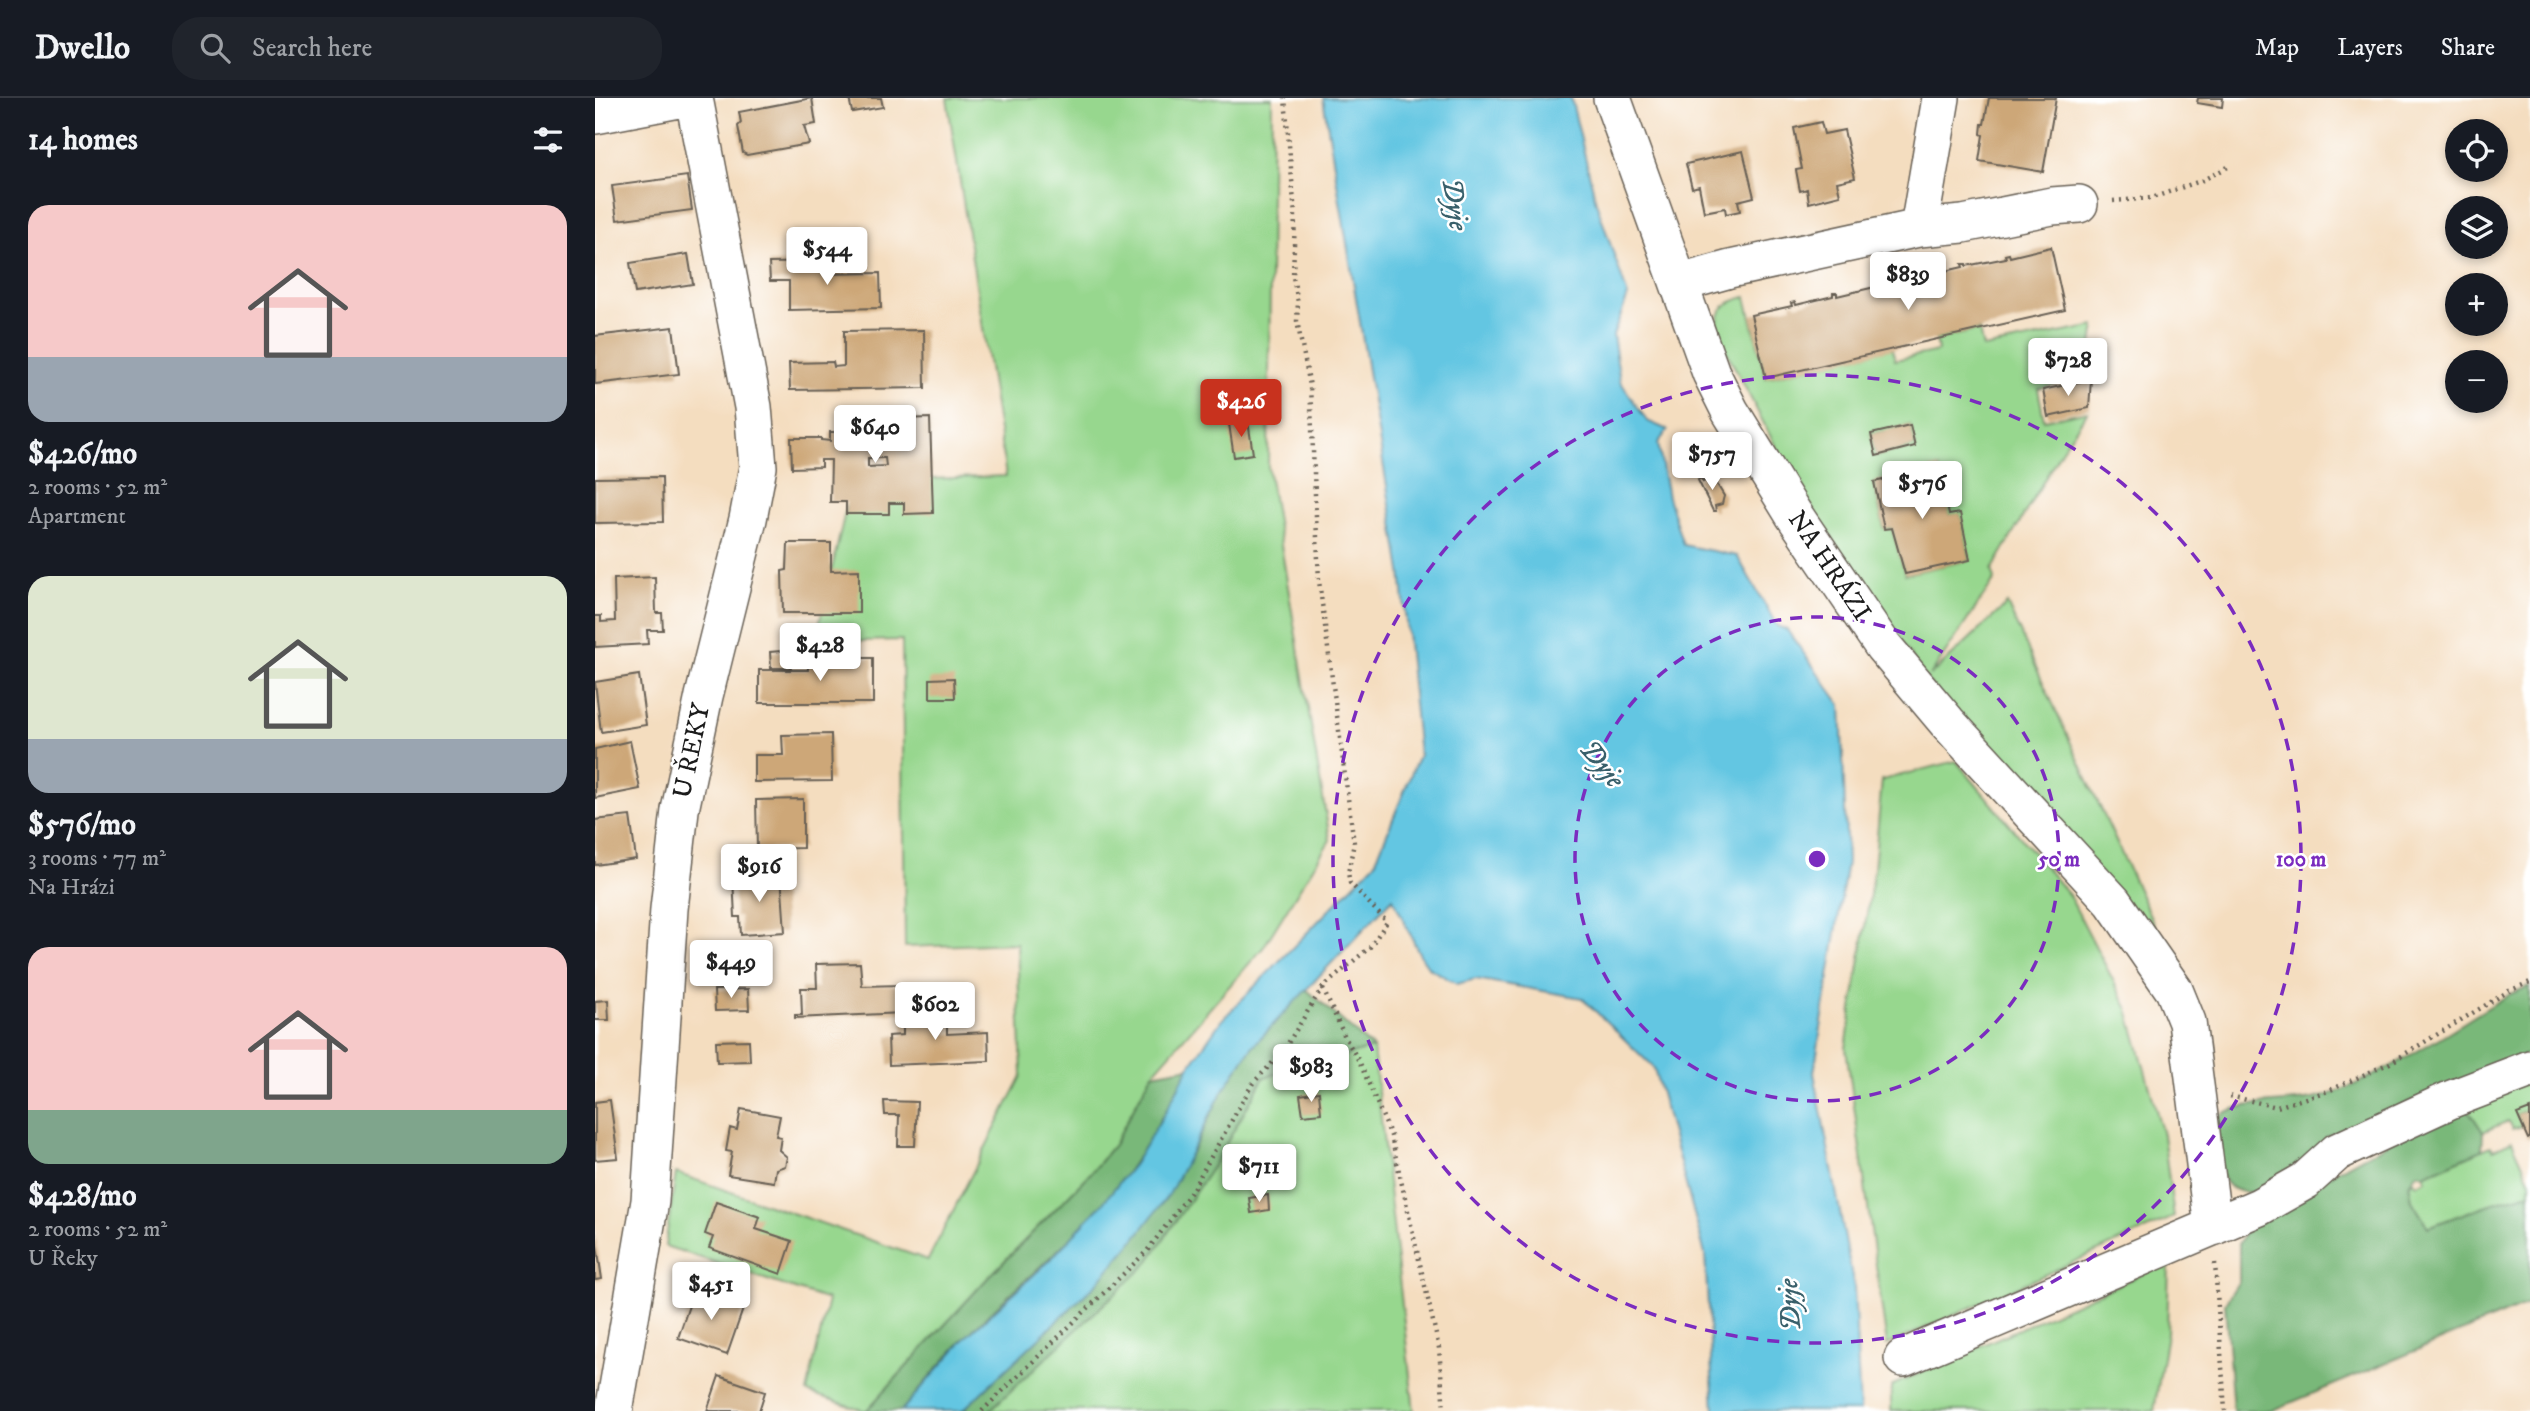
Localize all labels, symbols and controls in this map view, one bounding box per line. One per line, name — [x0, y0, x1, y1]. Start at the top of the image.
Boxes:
search box — [172, 17, 662, 80]
text: Dwello — [35, 28, 130, 69]
icon: search — [196, 29, 234, 67]
text: Search here — [252, 32, 372, 65]
text: Map — [2255, 33, 2299, 63]
text: Layers — [2337, 33, 2403, 63]
text: Share — [2441, 33, 2495, 63]
map controls — [2445, 119, 2508, 413]
button: locate — [2445, 119, 2508, 182]
icon: filters — [529, 121, 567, 159]
text: 14 homes — [28, 122, 138, 159]
water label: Dyje — [1434, 175, 1477, 234]
button: layers — [2445, 196, 2508, 259]
pin: $544 — [786, 228, 868, 287]
text: $544 — [802, 235, 852, 264]
icon: home — [235, 250, 361, 376]
pin: $839 — [1867, 252, 1949, 312]
text: $839 — [1886, 260, 1930, 289]
button: + — [2445, 273, 2508, 336]
pin: $728 — [2027, 338, 2109, 398]
text: $728 — [2044, 346, 2092, 375]
button: − — [2445, 350, 2508, 413]
pin: $426 — [1200, 380, 1282, 439]
text: $426 — [1216, 387, 1266, 416]
pin: $640 — [834, 406, 916, 465]
text: $640 — [850, 413, 900, 442]
pin: $757 — [1671, 432, 1753, 492]
text: $426/mo — [28, 436, 137, 473]
text: $757 — [1688, 440, 1736, 469]
pin: $576 — [1881, 462, 1963, 521]
text: $576 — [1898, 469, 1946, 498]
text: 2 rooms · 52 m² — [28, 473, 167, 502]
text: Apartment — [28, 502, 126, 531]
street label: NA HRÁZI — [1780, 504, 1879, 627]
icon: home — [235, 621, 361, 747]
pin: $428 — [779, 624, 861, 683]
text: $428 — [796, 631, 844, 660]
street label: U ŘEKY — [665, 700, 718, 801]
water label: Dyje — [1572, 733, 1633, 797]
text: $576/mo — [28, 807, 136, 844]
text: 3 rooms · 77 m² — [28, 844, 166, 873]
pin: $916 — [718, 844, 800, 904]
centre of rings — [1805, 847, 1829, 871]
text: 50 m — [2037, 847, 2080, 873]
text: 100 m — [2276, 847, 2326, 873]
text: $916 — [737, 852, 781, 881]
text: Na Hrázi — [28, 873, 115, 902]
pin: $449 — [690, 940, 772, 1000]
text: $449 — [706, 948, 756, 977]
pin: $602 — [894, 982, 976, 1042]
text: $602 — [911, 990, 959, 1019]
icon: home — [235, 992, 361, 1118]
pin: $983 — [1270, 1044, 1352, 1104]
text: $983 — [1289, 1052, 1333, 1081]
pin: $711 — [1218, 1144, 1300, 1204]
text: $711 — [1238, 1152, 1280, 1181]
text: $428/mo — [28, 1178, 137, 1215]
text: 2 rooms · 52 m² — [28, 1215, 167, 1244]
text: U Řeky — [28, 1244, 98, 1273]
pin: $451 — [670, 1262, 752, 1322]
text: $451 — [688, 1270, 734, 1299]
water label: Dyje — [1771, 1276, 1809, 1332]

